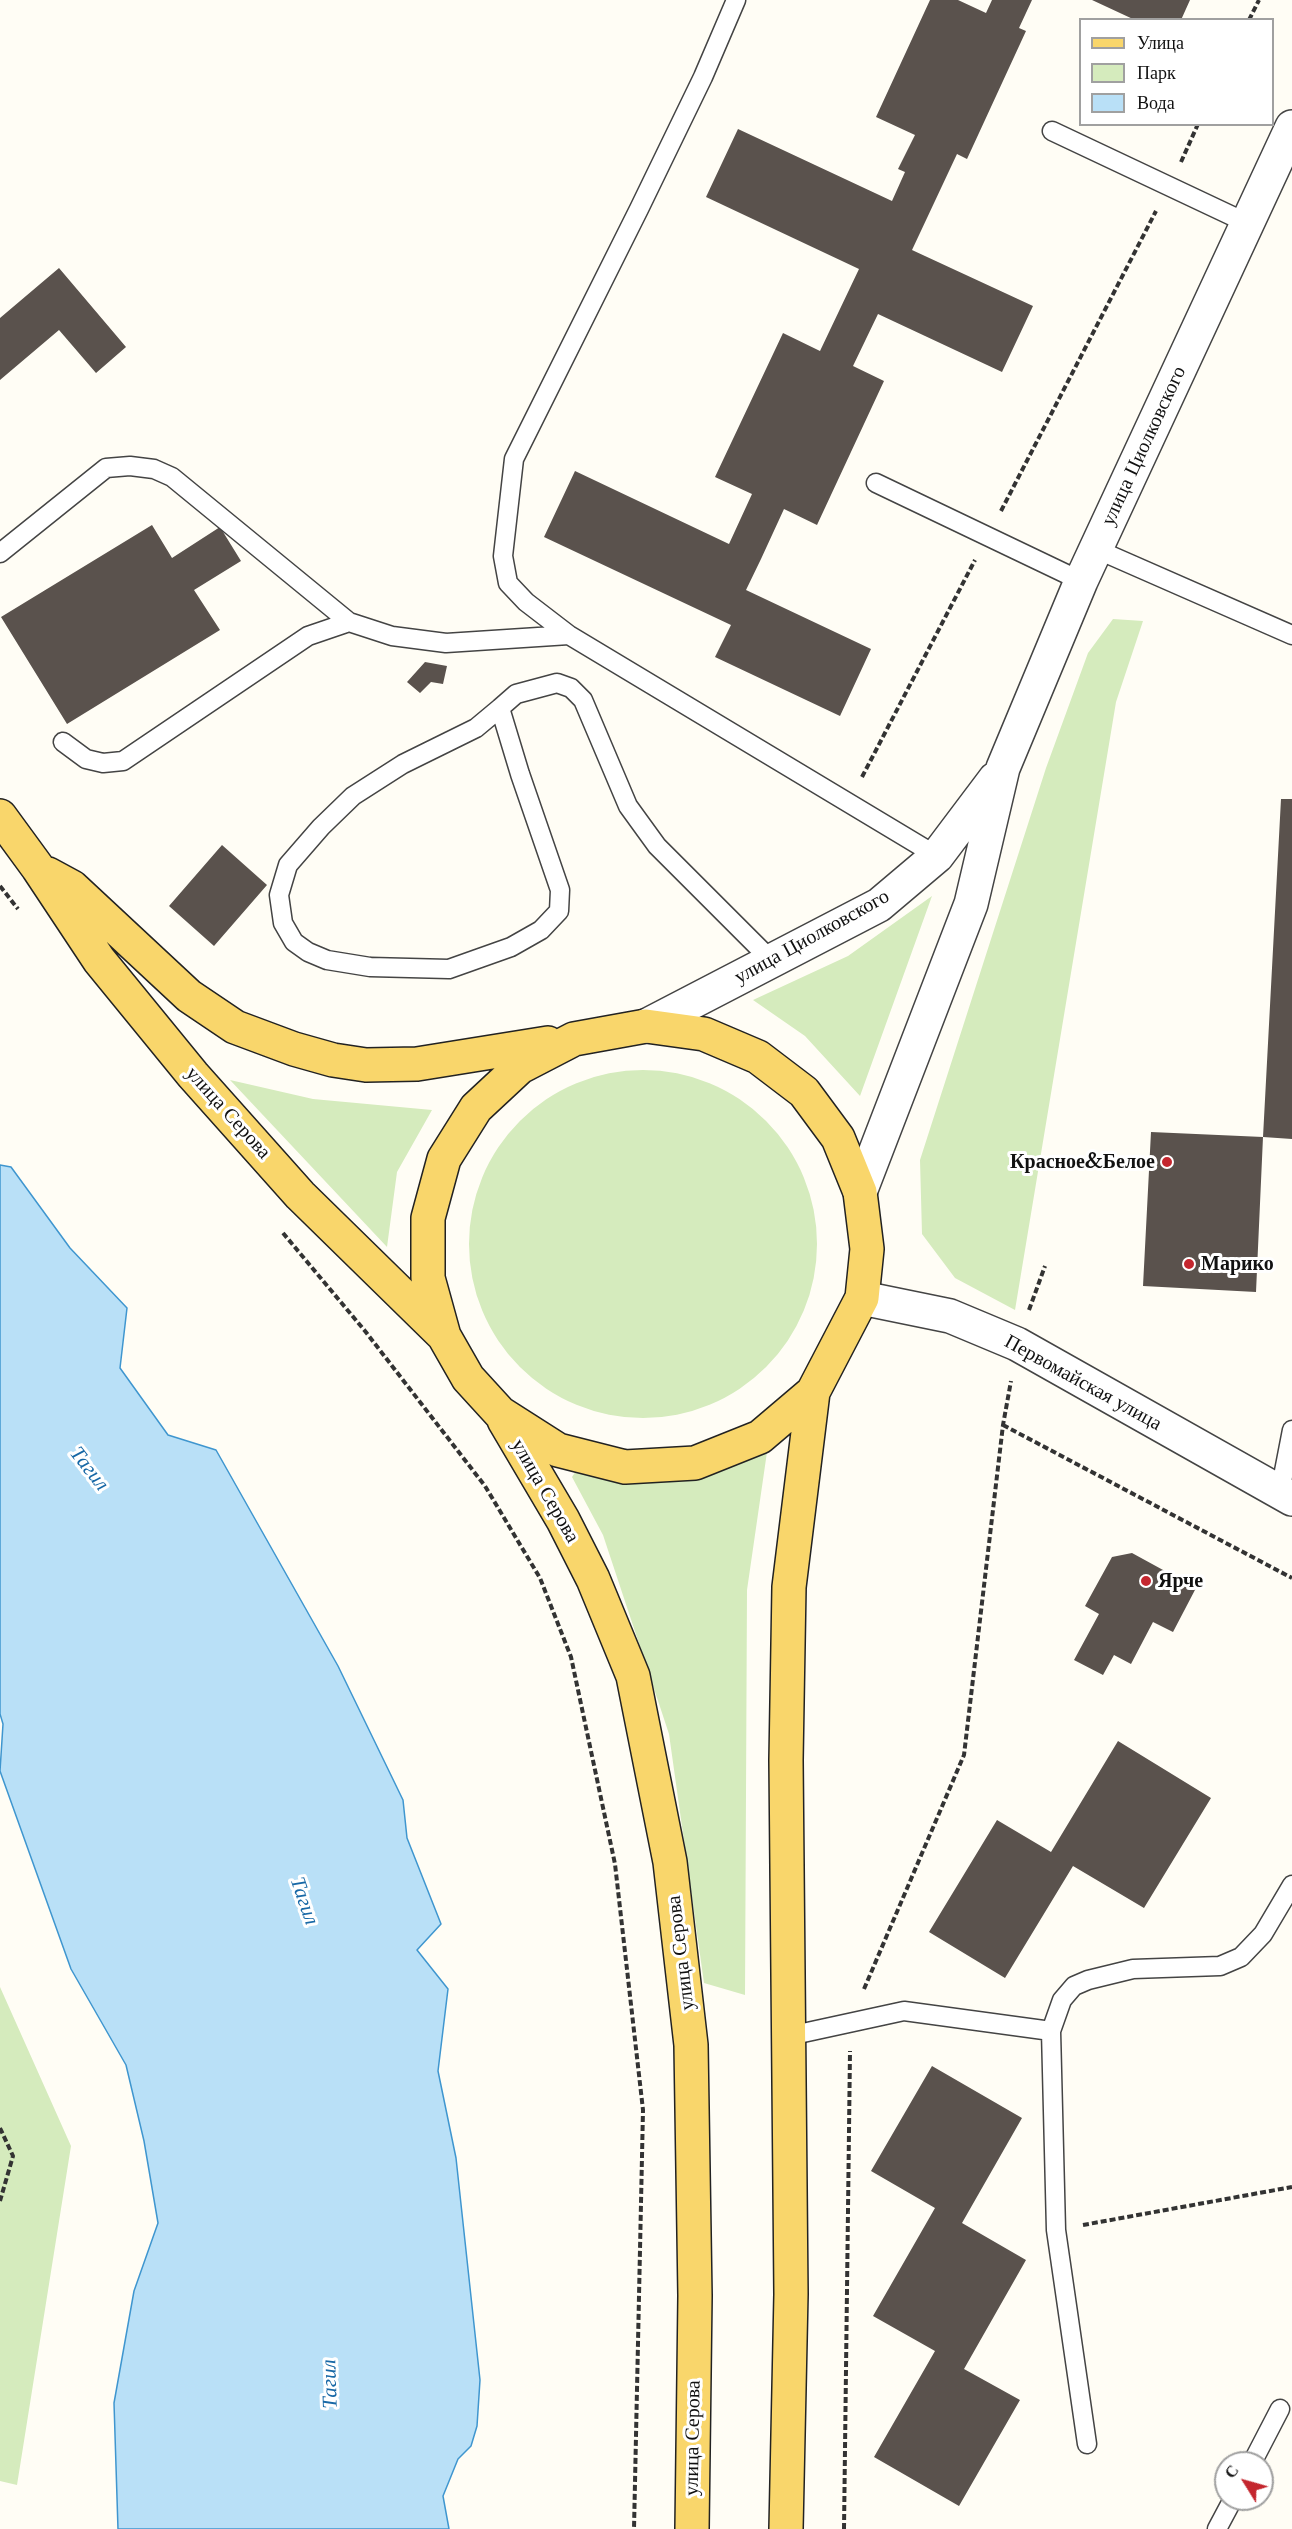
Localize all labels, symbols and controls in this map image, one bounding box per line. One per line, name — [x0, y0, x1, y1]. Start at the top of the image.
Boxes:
legend — [1079, 18, 1274, 126]
text: Улица — [1137, 32, 1184, 54]
text: Парк — [1137, 62, 1176, 84]
text: Вода — [1137, 92, 1175, 114]
street label: улица Циолковского — [1097, 362, 1191, 530]
street label: улица Циолковского — [730, 884, 894, 990]
street label: улица Серова — [180, 1062, 276, 1164]
place label: Красное&Белое — [1010, 1150, 1155, 1174]
marker: Красное&Белое — [1160, 1155, 1174, 1169]
place label: Марико — [1201, 1252, 1274, 1276]
marker: Марико — [1182, 1257, 1196, 1271]
street label: Первомайская улица — [1000, 1330, 1166, 1436]
street label: улица Серова — [506, 1435, 584, 1547]
water label: Тагил — [64, 1442, 114, 1496]
place label: Ярче — [1158, 1569, 1203, 1593]
marker: Ярче — [1139, 1574, 1153, 1588]
water label: Тагил — [284, 1874, 324, 1928]
street label: улица Серова — [662, 1894, 700, 2012]
water label: Тагил — [317, 2359, 343, 2409]
street label: улица Серова — [680, 2380, 706, 2496]
north arrow — [1214, 2451, 1274, 2511]
text: С — [1220, 2461, 1243, 2482]

